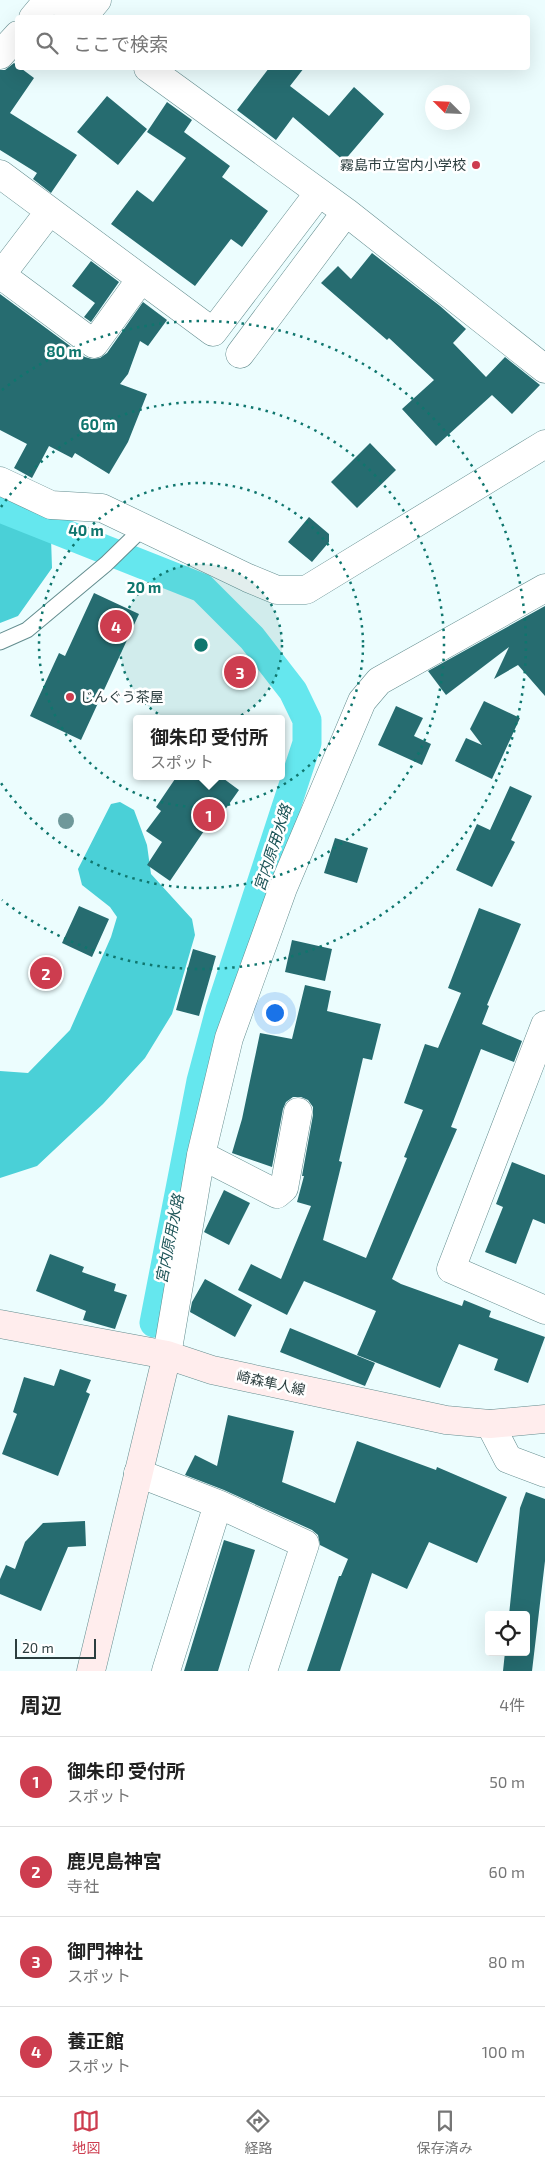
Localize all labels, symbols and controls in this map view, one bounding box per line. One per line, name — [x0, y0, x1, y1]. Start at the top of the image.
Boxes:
search box — [15, 15, 530, 70]
icon: search — [33, 29, 61, 57]
text: ここで検索 — [73, 32, 168, 55]
north arrow — [425, 85, 470, 130]
place label: 霧島市立宮内小学校 — [340, 156, 466, 173]
marker: 霧島市立宮内小学校 — [470, 159, 482, 171]
text: 80 m — [46, 342, 82, 360]
text: 60 m — [81, 415, 115, 433]
text: 40 m — [68, 521, 104, 539]
text: 20 m — [127, 578, 161, 596]
pin: 4 — [100, 607, 132, 645]
centre of rings — [192, 636, 210, 654]
pin: 3 — [224, 653, 256, 691]
place label: じんぐう茶屋 — [80, 688, 164, 705]
marker: じんぐう茶屋 — [64, 691, 76, 703]
popup — [133, 715, 285, 780]
text: 御朱印 受付所 — [150, 725, 268, 748]
text: スポット — [150, 752, 214, 771]
pin: 1 — [193, 796, 225, 834]
water label: 宮内原用水路 — [250, 800, 295, 893]
pin: 2 — [30, 954, 62, 992]
your location — [262, 1000, 288, 1026]
water label: 宮内原用水路 — [152, 1191, 187, 1285]
street label: 崎森隼人線 — [235, 1367, 307, 1398]
map controls — [485, 1611, 530, 1656]
button: locate — [485, 1611, 530, 1656]
scale bar — [15, 1636, 96, 1659]
text: 20 m — [22, 1639, 54, 1656]
text: 周辺 — [20, 1692, 62, 1717]
text: 4件 — [499, 1695, 525, 1714]
text: 御朱印 受付所 — [67, 1759, 185, 1782]
text: 1 — [33, 1772, 39, 1791]
text: 50 m — [489, 1772, 525, 1791]
text: スポット — [67, 1786, 131, 1805]
text: 鹿児島神宮 — [67, 1849, 162, 1872]
text: 2 — [31, 1862, 41, 1881]
text: 60 m — [489, 1862, 525, 1881]
text: 寺社 — [67, 1876, 99, 1895]
text: 御門神社 — [67, 1939, 143, 1962]
text: 3 — [31, 1952, 41, 1971]
text: 80 m — [488, 1952, 525, 1971]
text: スポット — [67, 1966, 131, 1985]
text: 養正館 — [67, 2029, 124, 2052]
text: 4 — [31, 2042, 41, 2061]
text: 100 m — [482, 2042, 525, 2061]
text: スポット — [67, 2056, 131, 2075]
tab: 地図 — [72, 2107, 100, 2157]
tab: 経路 — [244, 2107, 272, 2157]
tab: 保存済み — [417, 2107, 473, 2157]

